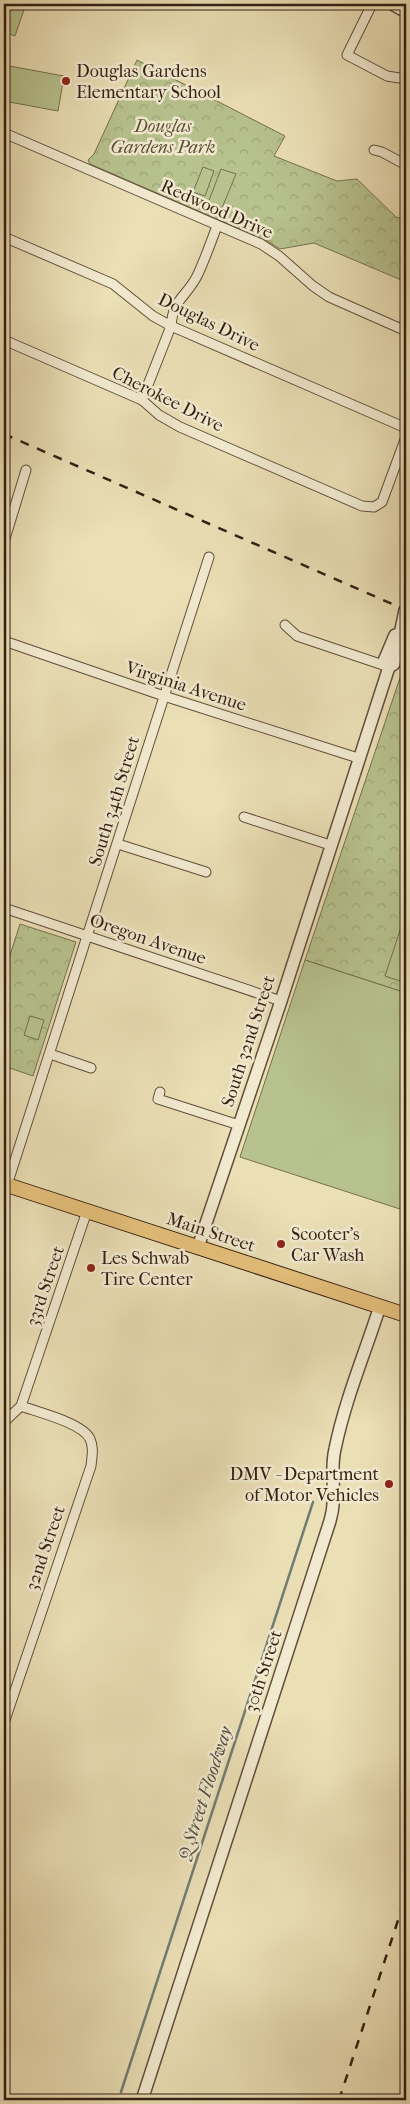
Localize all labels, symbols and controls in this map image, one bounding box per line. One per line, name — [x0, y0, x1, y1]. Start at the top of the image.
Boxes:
place label: Douglas Gardens Elementary School — [76, 61, 221, 103]
marker: Douglas Gardens Elementary School — [60, 75, 72, 87]
park label: Douglas Gardens Park — [111, 116, 215, 158]
street label: Redwood Drive — [158, 175, 276, 244]
street label: Douglas Drive — [155, 289, 263, 356]
street label: Cherokee Drive — [109, 362, 227, 437]
street label: Virginia Avenue — [122, 657, 249, 716]
street label: South 34th Street — [85, 733, 144, 869]
street label: Oregon Avenue — [87, 910, 209, 969]
street label: South 32nd Street — [217, 972, 280, 1110]
street label: Main Street — [164, 1208, 258, 1257]
place label: Scooter’s Car Wash — [291, 1224, 364, 1266]
marker: Scooter’s Car Wash — [275, 1238, 287, 1250]
street label: 33rd Street — [22, 1243, 69, 1329]
place label: Les Schwab Tire Center — [101, 1248, 193, 1290]
marker: Les Schwab Tire Center — [85, 1262, 97, 1274]
place label: DMV - Department of Motor Vehicles — [229, 1464, 380, 1506]
marker: DMV - Department of Motor Vehicles — [383, 1478, 395, 1490]
street label: 32nd Street — [21, 1503, 70, 1593]
street label: 30th Street — [240, 1627, 287, 1715]
water label: Q Street Floodway — [173, 1723, 237, 1864]

